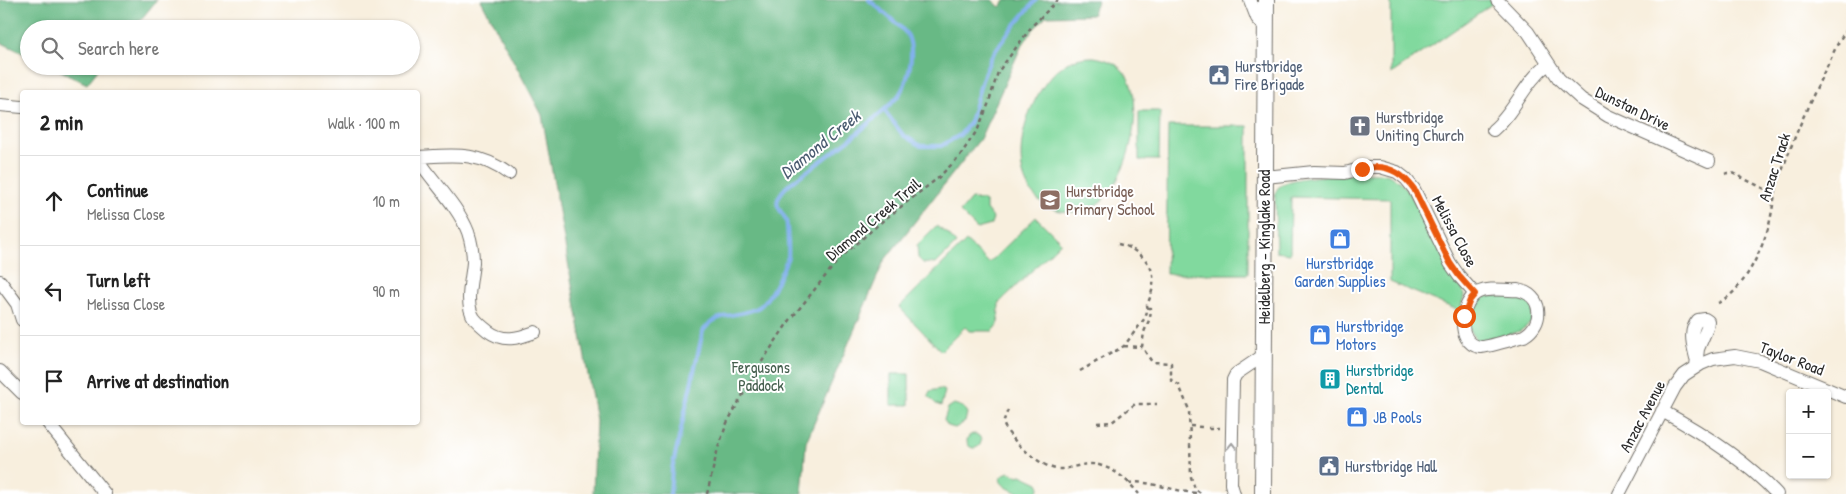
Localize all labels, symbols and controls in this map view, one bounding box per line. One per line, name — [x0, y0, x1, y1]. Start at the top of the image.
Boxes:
search box — [20, 20, 420, 75]
icon: search — [38, 34, 66, 62]
text: Search here — [78, 35, 159, 61]
place label: Hurstbridge Fire Brigade — [1234, 55, 1305, 95]
public building icon: Hurstbridge Fire Brigade — [1207, 63, 1231, 87]
street label: Dunstan Drive — [1592, 81, 1674, 136]
water label: Diamond Creek — [774, 103, 867, 184]
place label: Hurstbridge Uniting Church — [1376, 106, 1464, 146]
text: 2 min — [40, 108, 83, 137]
text: Walk · 100 m — [328, 112, 400, 134]
church icon: Hurstbridge Uniting Church — [1348, 114, 1372, 138]
street label: Anzac Track — [1753, 130, 1796, 204]
route end — [1351, 158, 1374, 181]
street label: Heidelberg – Kinglake Road — [1253, 170, 1275, 324]
street label: Diamond Creek Trail — [821, 172, 926, 265]
text: Continue — [87, 177, 148, 203]
place label: Hurstbridge Primary School — [1066, 180, 1155, 220]
icon: ahead — [40, 187, 68, 215]
school or university icon: Hurstbridge Primary School — [1038, 188, 1062, 212]
text: 10 m — [372, 190, 400, 212]
street label: Melissa Close — [1427, 191, 1483, 271]
text: Melissa Close — [87, 203, 165, 225]
shop icon: Hurstbridge Garden Supplies — [1328, 227, 1352, 251]
place label: Hurstbridge Garden Supplies — [1294, 252, 1386, 292]
text: Turn left — [87, 267, 150, 293]
icon: left — [40, 277, 68, 305]
text: 90 m — [372, 280, 400, 302]
text: Melissa Close — [87, 293, 165, 315]
route start — [1453, 305, 1476, 328]
place label: Hurstbridge Motors — [1336, 315, 1404, 355]
shop icon: Hurstbridge Motors — [1308, 323, 1332, 347]
street label: Taylor Road — [1757, 336, 1827, 380]
park label: Fergusons Paddock — [731, 356, 790, 396]
place label: Hurstbridge Dental — [1346, 359, 1414, 399]
icon: arrive — [40, 367, 68, 395]
building icon: Hurstbridge Dental — [1318, 367, 1342, 391]
text: Arrive at destination — [87, 368, 229, 394]
street label: Anzac Avenue — [1614, 376, 1670, 456]
map controls — [1786, 389, 1831, 479]
button: + — [1786, 389, 1831, 434]
shop icon: JB Pools — [1345, 405, 1369, 429]
place label: JB Pools — [1373, 406, 1422, 428]
button: − — [1786, 434, 1831, 479]
one-way arrow — [1227, 442, 1237, 450]
public building icon: Hurstbridge Hall — [1317, 454, 1341, 478]
place label: Hurstbridge Hall — [1345, 455, 1437, 477]

